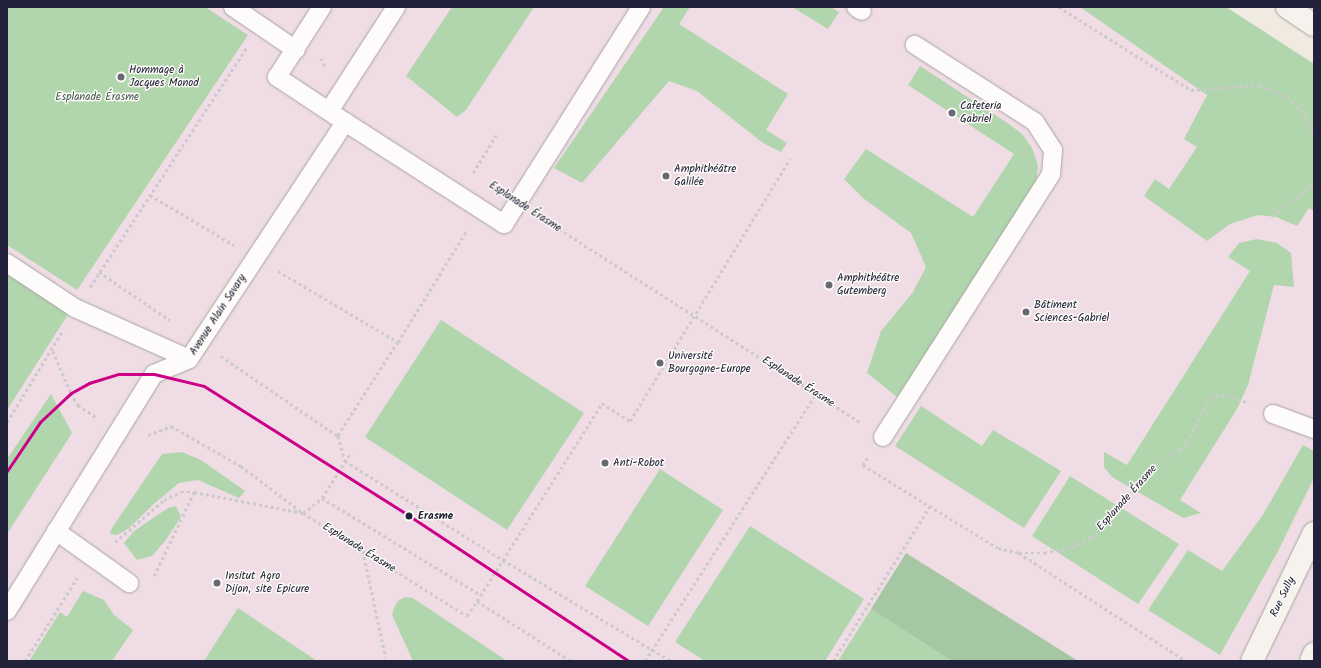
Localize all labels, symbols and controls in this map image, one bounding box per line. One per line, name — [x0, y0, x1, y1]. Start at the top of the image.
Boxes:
place label: Hommage à Jacques Monod — [129, 64, 199, 90]
marker: Hommage à Jacques Monod — [116, 72, 126, 82]
park label: Esplanade Érasme — [55, 90, 139, 104]
place label: Cafeteria Gabriel — [960, 100, 1001, 126]
marker: Cafeteria Gabriel — [947, 108, 957, 118]
place label: Amphithéâtre Galilée — [674, 163, 736, 189]
marker: Amphithéâtre Galilée — [661, 171, 671, 181]
street label: Esplanade Érasme — [486, 179, 564, 235]
street label: Avenue Alain Savary — [187, 272, 249, 358]
place label: Amphithéâtre Gutemberg — [837, 272, 899, 298]
marker: Amphithéâtre Gutemberg — [824, 280, 834, 290]
place label: Bâtiment Sciences-Gabriel — [1034, 299, 1109, 325]
marker: Bâtiment Sciences-Gabriel — [1021, 307, 1031, 317]
place label: Université Bourgogne-Europe — [668, 350, 751, 376]
street label: Esplanade Érasme — [759, 354, 837, 410]
marker: Université Bourgogne-Europe — [655, 358, 665, 368]
place label: Anti-Robot — [613, 456, 664, 470]
marker: Anti-Robot — [600, 458, 610, 468]
street label: Esplanade Érasme — [1094, 462, 1160, 534]
place label: Erasme — [418, 509, 453, 523]
marker: Erasme — [403, 510, 415, 522]
street label: Esplanade Érasme — [320, 520, 398, 576]
place label: Insitut Agro Dijon, site Epicure — [225, 570, 309, 596]
street label: Rue Sully — [1268, 575, 1298, 619]
marker: Insitut Agro Dijon, site Epicure — [212, 578, 222, 588]

